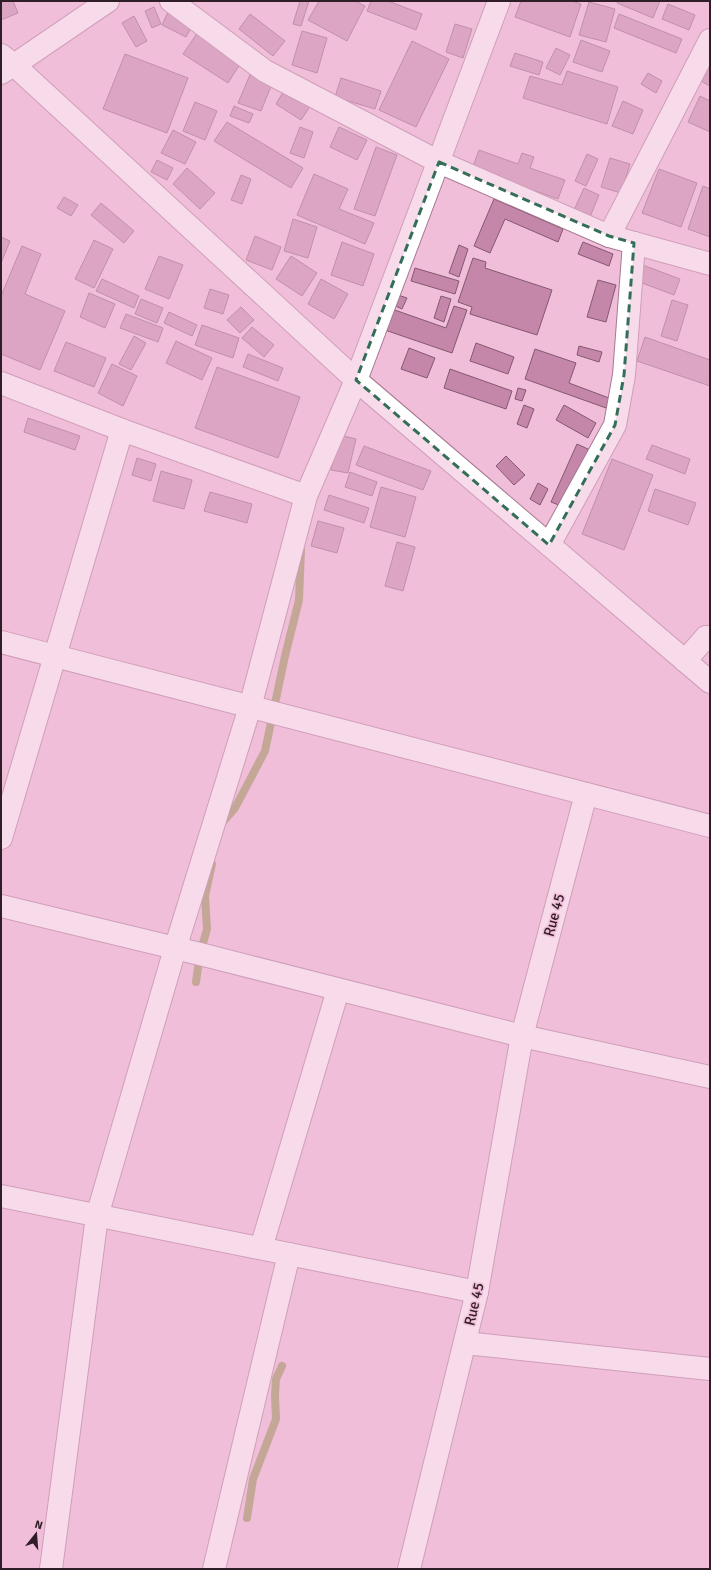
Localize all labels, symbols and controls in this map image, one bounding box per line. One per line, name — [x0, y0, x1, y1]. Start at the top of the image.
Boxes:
street label: Rue 45 — [540, 891, 568, 939]
street label: Rue 45 — [460, 1281, 488, 1327]
north arrow — [16, 1514, 56, 1554]
text: N — [33, 1518, 44, 1532]

